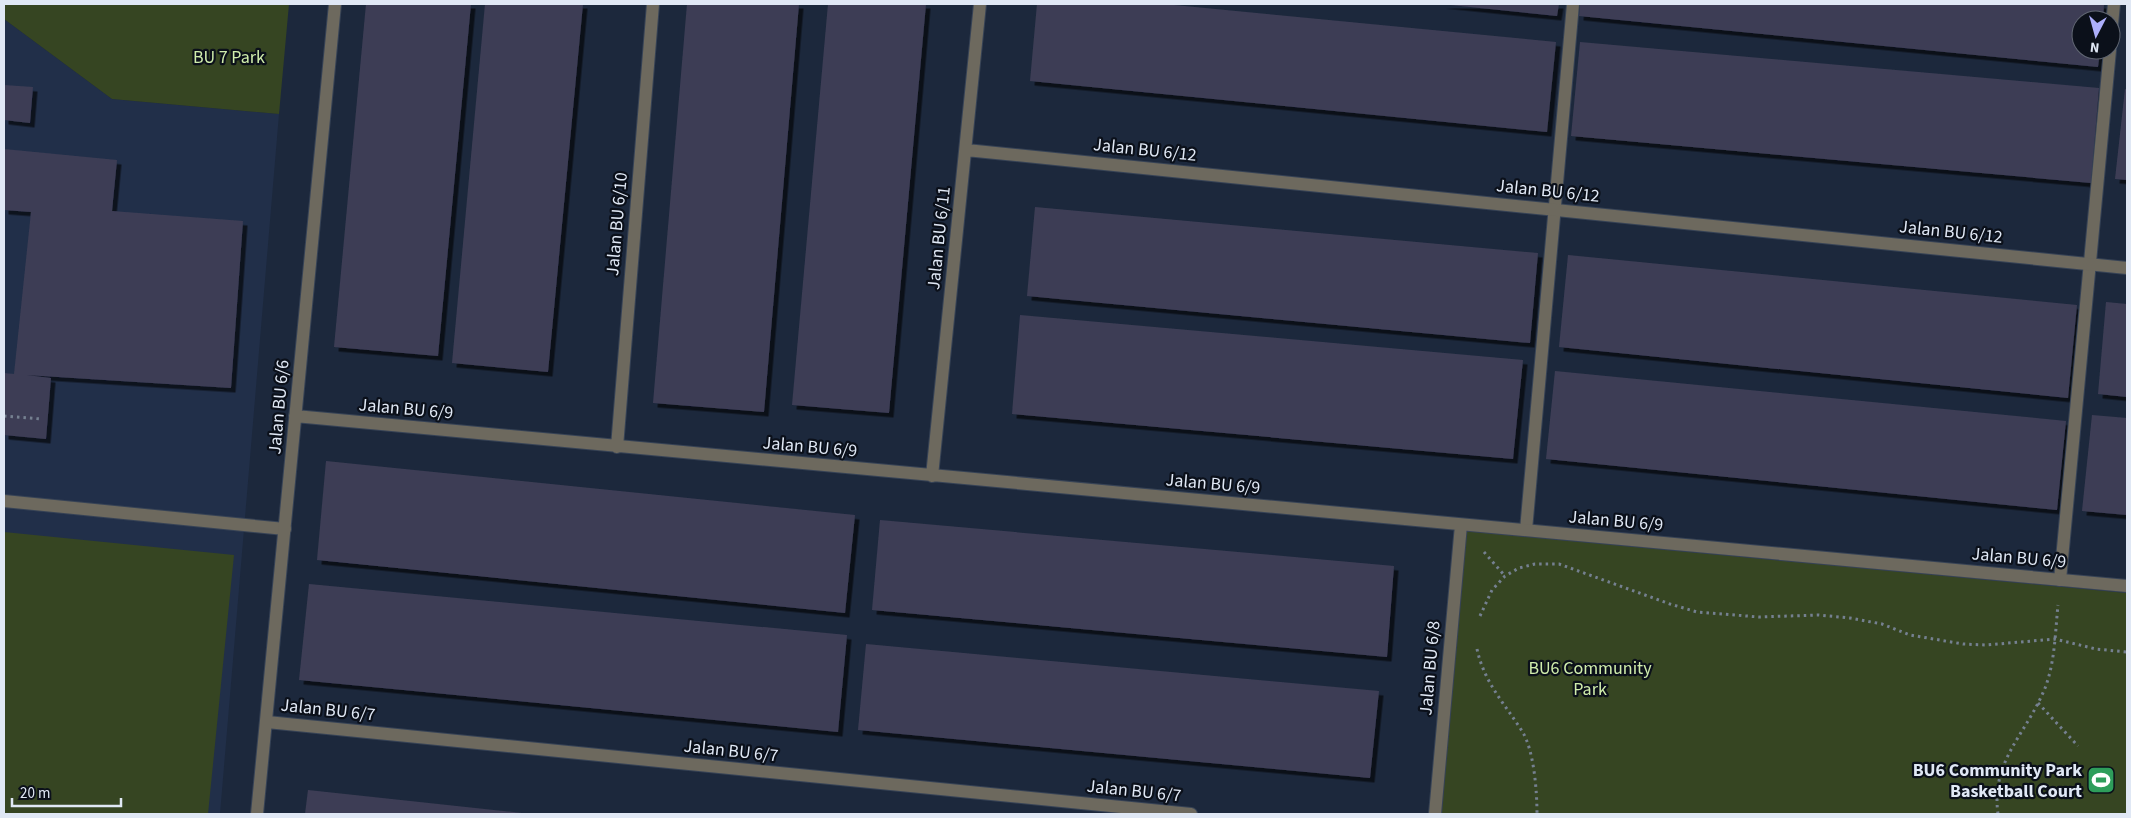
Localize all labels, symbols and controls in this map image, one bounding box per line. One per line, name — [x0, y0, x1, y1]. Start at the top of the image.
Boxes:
north arrow — [2071, 10, 2121, 60]
text: N — [2089, 37, 2100, 57]
park label: BU 7 Park — [193, 45, 265, 70]
street label: Jalan BU 6/12 — [1092, 132, 1198, 168]
street label: Jalan BU 6/10 — [600, 171, 634, 277]
street label: Jalan BU 6/12 — [1495, 173, 1601, 209]
street label: Jalan BU 6/11 — [921, 185, 957, 291]
street label: Jalan BU 6/12 — [1898, 214, 2004, 250]
street label: Jalan BU 6/6 — [262, 359, 296, 455]
street label: Jalan BU 6/9 — [358, 392, 454, 426]
street label: Jalan BU 6/9 — [762, 430, 858, 464]
street label: Jalan BU 6/9 — [1165, 467, 1261, 501]
street label: Jalan BU 6/9 — [1568, 504, 1664, 538]
street label: Jalan BU 6/9 — [1971, 541, 2067, 575]
street label: Jalan BU 6/8 — [1413, 620, 1447, 716]
park label: BU6 Community Park — [1528, 656, 1652, 702]
street label: Jalan BU 6/7 — [280, 693, 376, 727]
street label: Jalan BU 6/7 — [683, 734, 779, 768]
place label: BU6 Community Park Basketball Court — [1913, 758, 2082, 804]
sports icon: BU6 Community Park Basketball Court — [2086, 765, 2116, 795]
street label: Jalan BU 6/7 — [1086, 774, 1182, 808]
scale bar — [12, 776, 121, 808]
text: 20 m — [20, 783, 50, 804]

